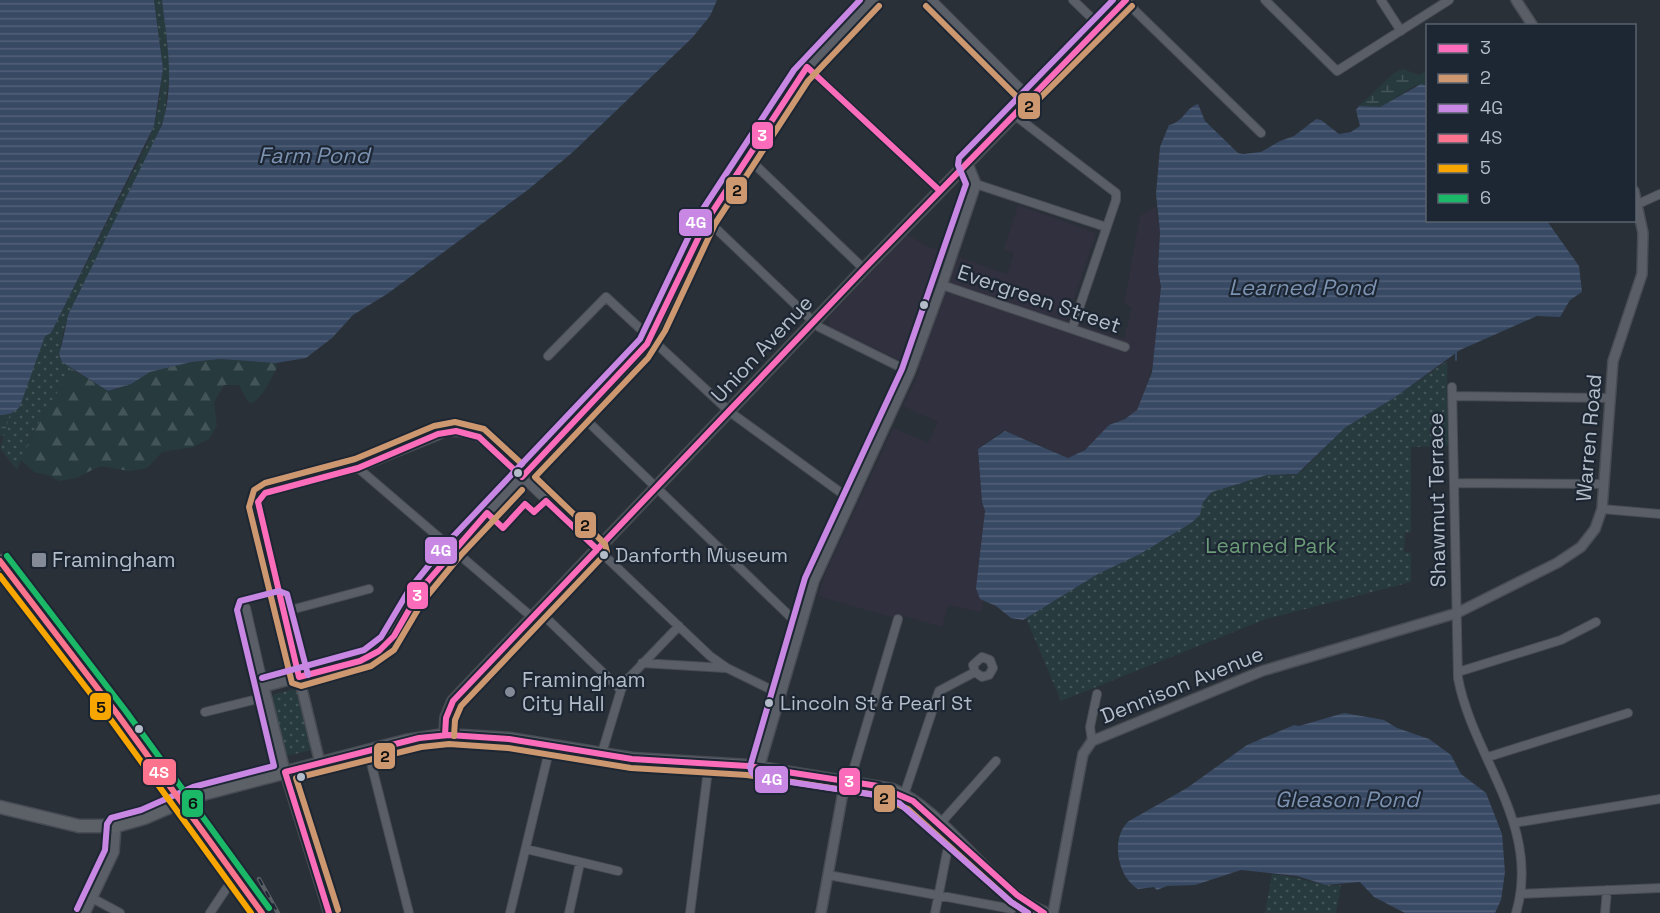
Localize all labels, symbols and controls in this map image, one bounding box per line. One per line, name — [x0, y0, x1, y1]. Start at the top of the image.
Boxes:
legend — [1426, 24, 1636, 222]
text: 3 — [1480, 36, 1491, 59]
text: 2 — [1480, 66, 1491, 89]
line badge: 2 — [1017, 92, 1041, 120]
text: 2 — [1024, 96, 1034, 117]
text: 4G — [1480, 96, 1503, 119]
line badge: 3 — [751, 121, 774, 150]
text: 3 — [757, 125, 767, 146]
text: 4S — [1480, 126, 1502, 149]
water label: Farm Pond — [258, 141, 373, 169]
text: 5 — [1480, 156, 1491, 179]
line badge: 2 — [725, 176, 748, 205]
text: 2 — [732, 180, 742, 201]
text: 6 — [1480, 186, 1491, 209]
line badge: 4G — [678, 208, 713, 237]
text: 4G — [686, 212, 706, 233]
street label: Evergreen Street — [954, 258, 1124, 339]
water label: Learned Pond — [1229, 273, 1378, 301]
street label: Union Avenue — [705, 289, 818, 408]
unlabelled marker — [918, 299, 930, 311]
street label: Warren Road — [1569, 373, 1608, 503]
street label: Shawmut Terrace — [1421, 412, 1452, 588]
unlabelled marker — [512, 467, 524, 479]
line badge: 2 — [574, 511, 597, 539]
text: 2 — [580, 515, 590, 536]
park label: Learned Park — [1205, 532, 1337, 559]
line badge: 4G — [424, 536, 458, 565]
text: 4G — [431, 540, 451, 561]
place label: Danforth Museum — [615, 542, 788, 568]
place label: Framingham — [52, 546, 176, 573]
marker: Danforth Museum — [598, 549, 610, 561]
marker: Framingham — [30, 551, 48, 569]
line badge: 3 — [406, 581, 429, 610]
text: 3 — [412, 585, 422, 606]
street label: Dennison Avenue — [1096, 640, 1267, 730]
place label: Framingham City Hall — [522, 666, 646, 717]
marker: Framingham City Hall — [503, 685, 517, 699]
place label: Lincoln St & Pearl St — [780, 690, 973, 716]
line badge: 5 — [89, 692, 112, 721]
text: 5 — [96, 697, 106, 718]
marker: Lincoln St & Pearl St — [763, 697, 775, 709]
unlabelled marker — [133, 723, 145, 735]
line badge: 2 — [373, 742, 396, 770]
text: 2 — [380, 746, 390, 767]
line badge: 4S — [142, 758, 177, 786]
text: 4S — [149, 762, 169, 783]
line badge: 4G — [754, 765, 789, 794]
line badge: 3 — [838, 767, 861, 796]
text: 4G — [762, 769, 782, 790]
unlabelled marker — [295, 771, 307, 783]
text: 3 — [844, 771, 854, 792]
line badge: 2 — [873, 784, 896, 813]
water label: Gleason Pond — [1275, 785, 1422, 813]
text: 2 — [879, 788, 889, 809]
line badge: 6 — [181, 789, 204, 818]
text: 6 — [188, 793, 198, 814]

